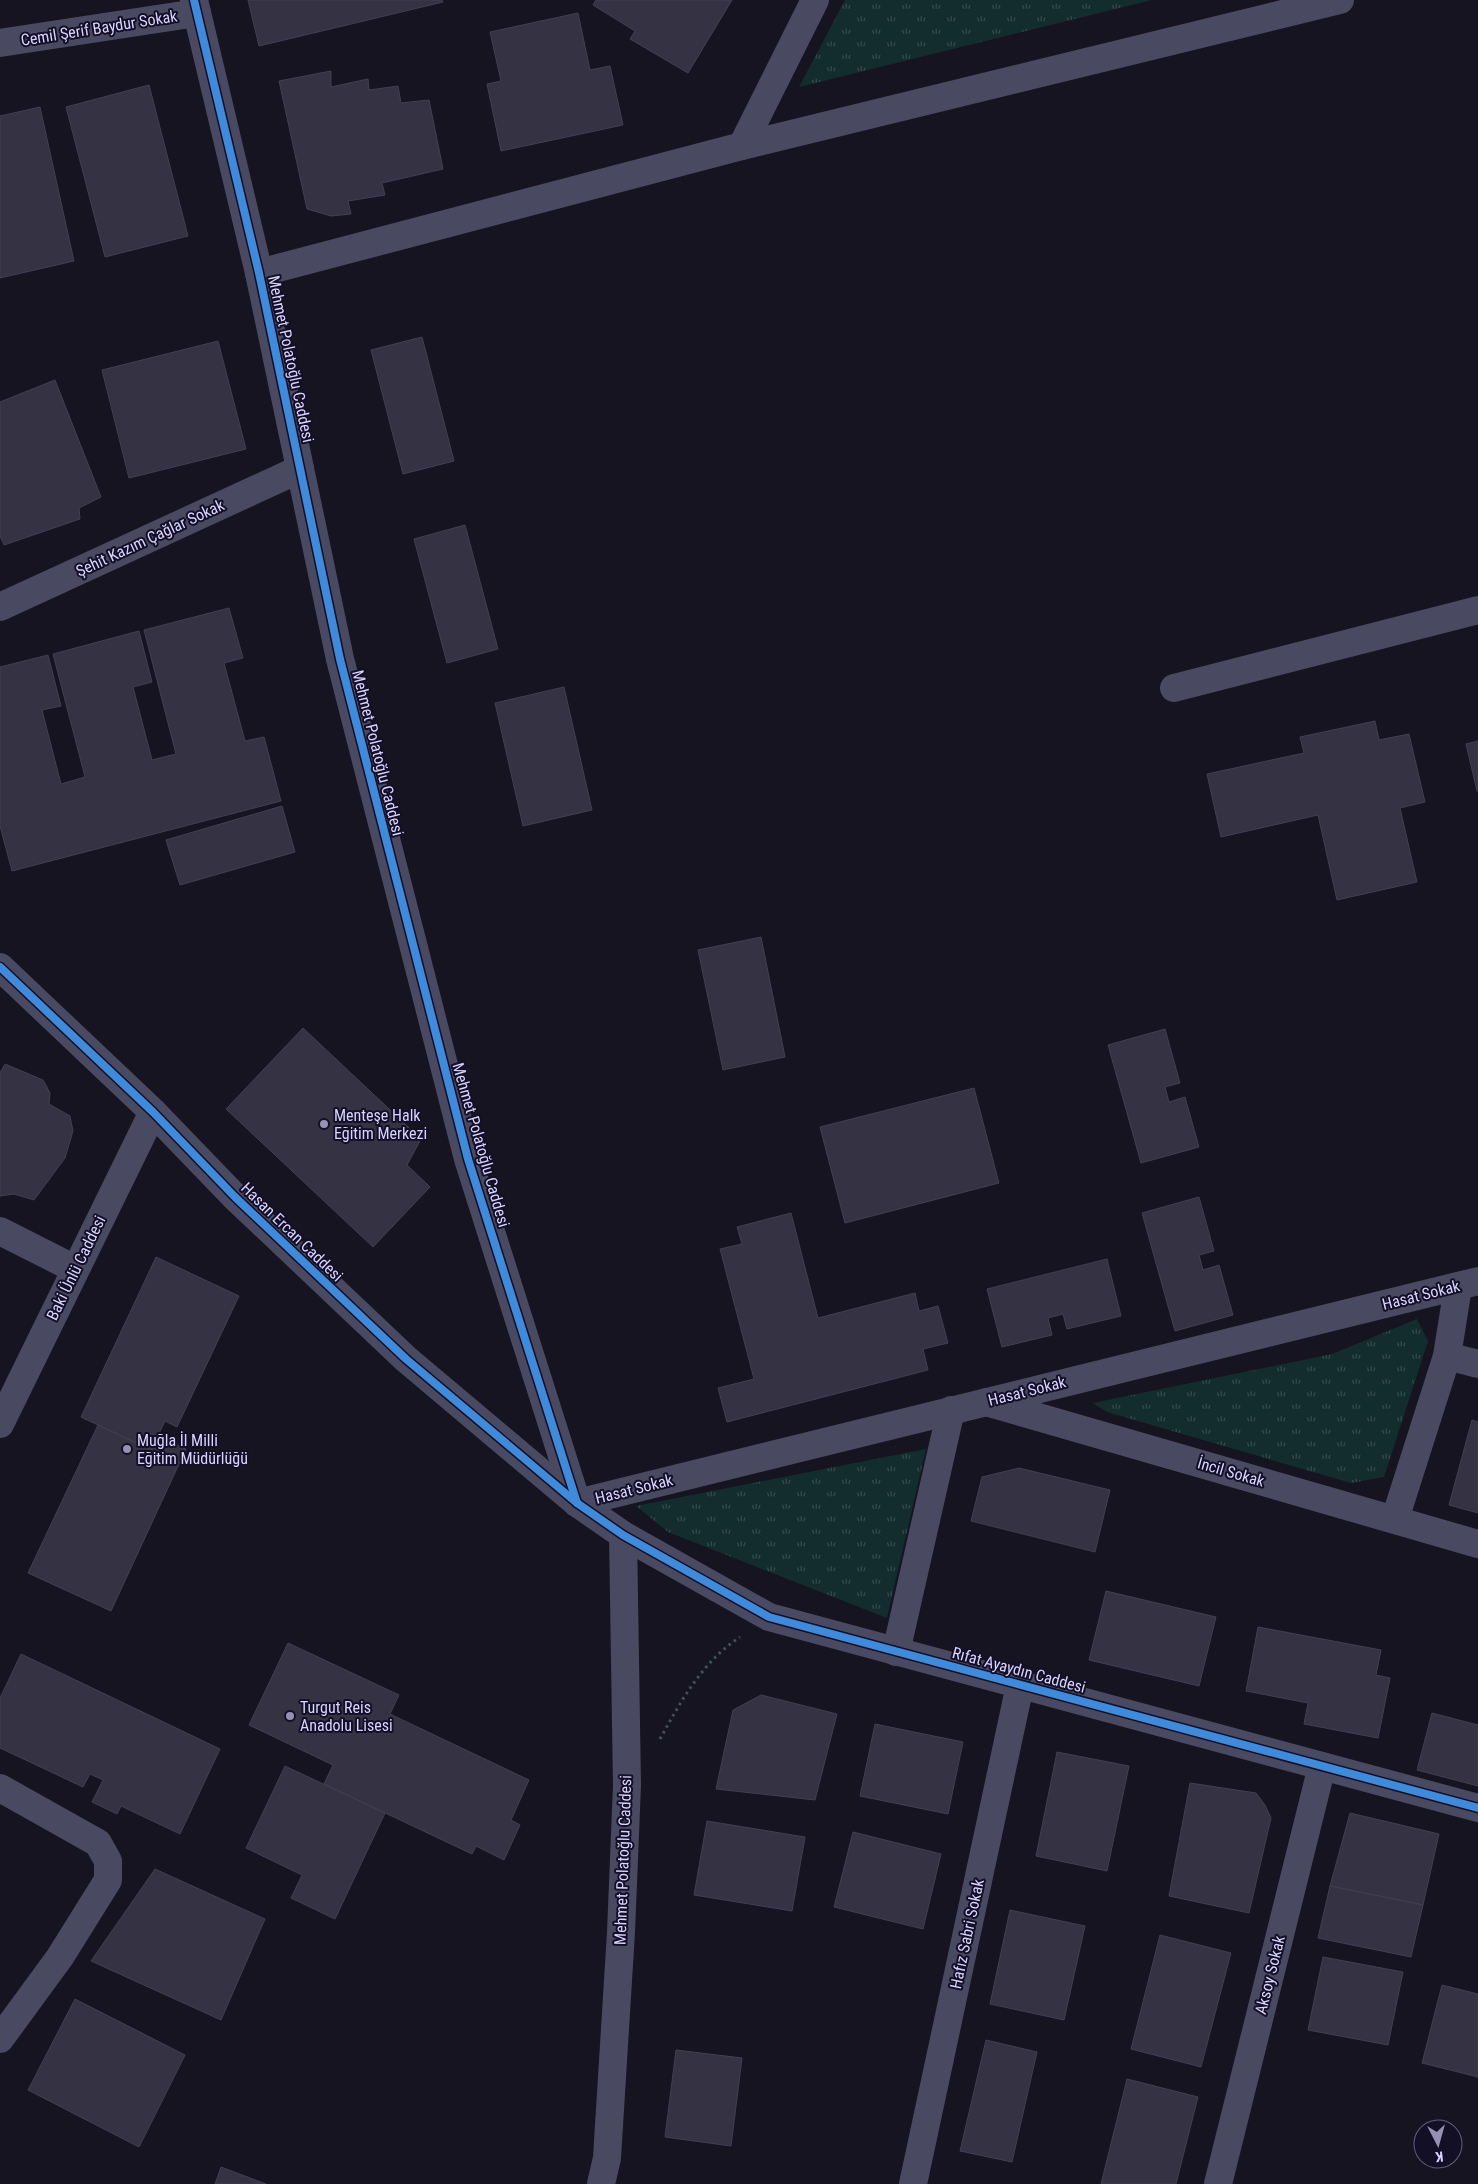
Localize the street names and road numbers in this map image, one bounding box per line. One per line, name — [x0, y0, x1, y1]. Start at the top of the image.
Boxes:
street label: Cemil Şerif Baydur Sokak — [19, 6, 179, 50]
street label: Mehmet Polatoğlu Caddesi — [264, 274, 318, 444]
street label: Şehit Kazım Çağlar Sokak — [73, 495, 228, 581]
street label: Mehmet Polatoğlu Caddesi — [348, 668, 408, 838]
street label: Mehmet Polatoğlu Caddesi — [448, 1061, 514, 1229]
street label: Hasan Ercan Caddesi — [237, 1179, 347, 1285]
street label: Baki Ünlü Caddesi — [43, 1213, 109, 1323]
street label: Hasat Sokak — [1380, 1276, 1463, 1314]
street label: Hasat Sokak — [986, 1372, 1069, 1410]
street label: İncil Sokak — [1195, 1453, 1267, 1491]
street label: Hasat Sokak — [593, 1470, 676, 1508]
street label: Rıfat Ayaydın Caddesi — [950, 1643, 1088, 1697]
street label: Mehmet Polatoğlu Caddesi — [611, 1775, 635, 1945]
street label: Hafız Sabri Sokak — [946, 1877, 988, 1991]
street label: Aksoy Sokak — [1251, 1933, 1289, 2016]

